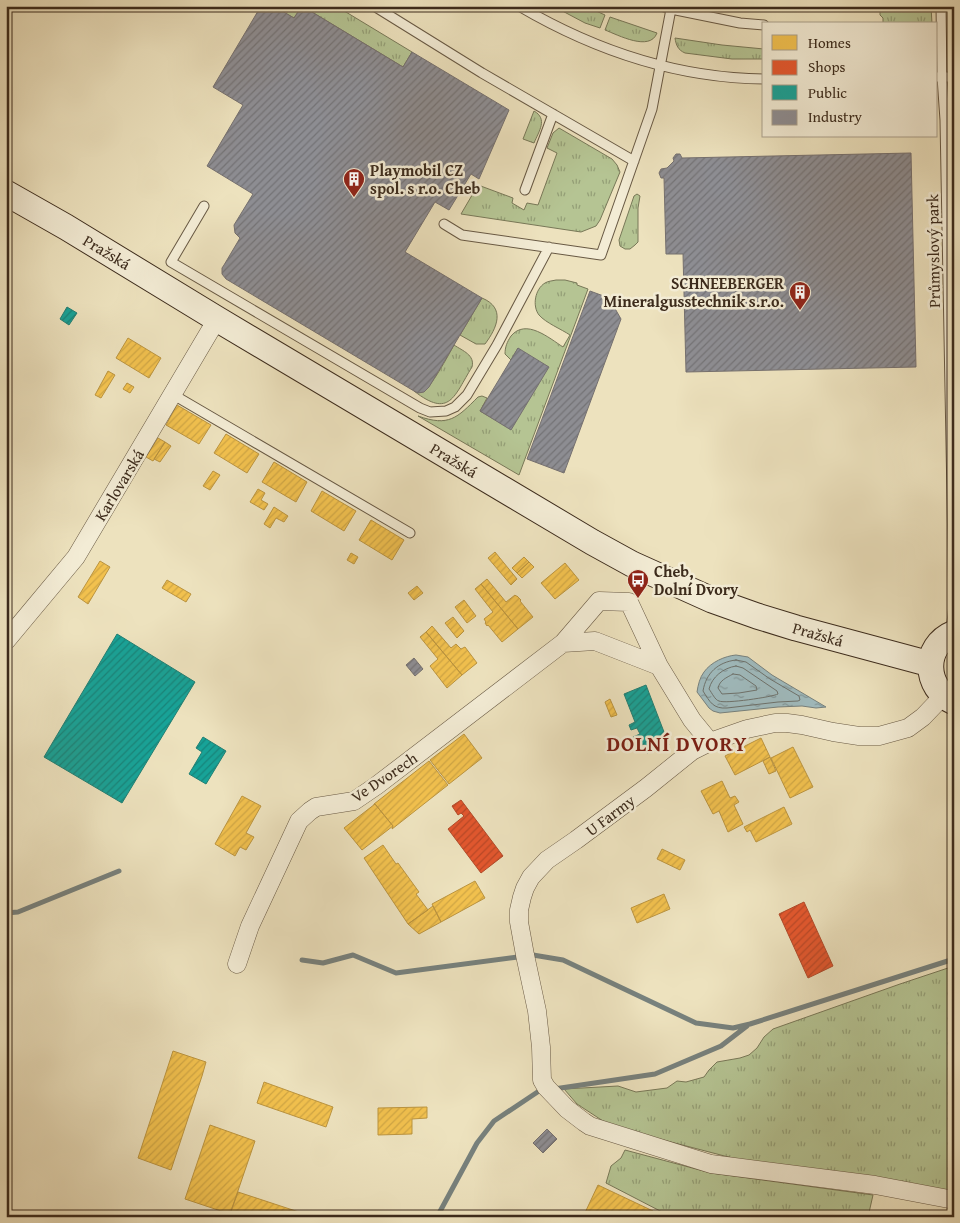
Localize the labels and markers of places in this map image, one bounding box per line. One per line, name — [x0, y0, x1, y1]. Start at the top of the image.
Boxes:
place label: Playmobil CZ spol. s r.o. Cheb — [370, 158, 481, 200]
building icon: Playmobil CZ spol. s r.o. Cheb — [342, 167, 366, 198]
place label: SCHNEEBERGER Mineralgusstechnik s.r.o. — [604, 271, 784, 313]
building icon: SCHNEEBERGER Mineralgusstechnik s.r.o. — [788, 280, 812, 311]
place label: Cheb, Dolní Dvory — [654, 559, 739, 601]
bus stop icon: Cheb, Dolní Dvory — [626, 568, 650, 599]

